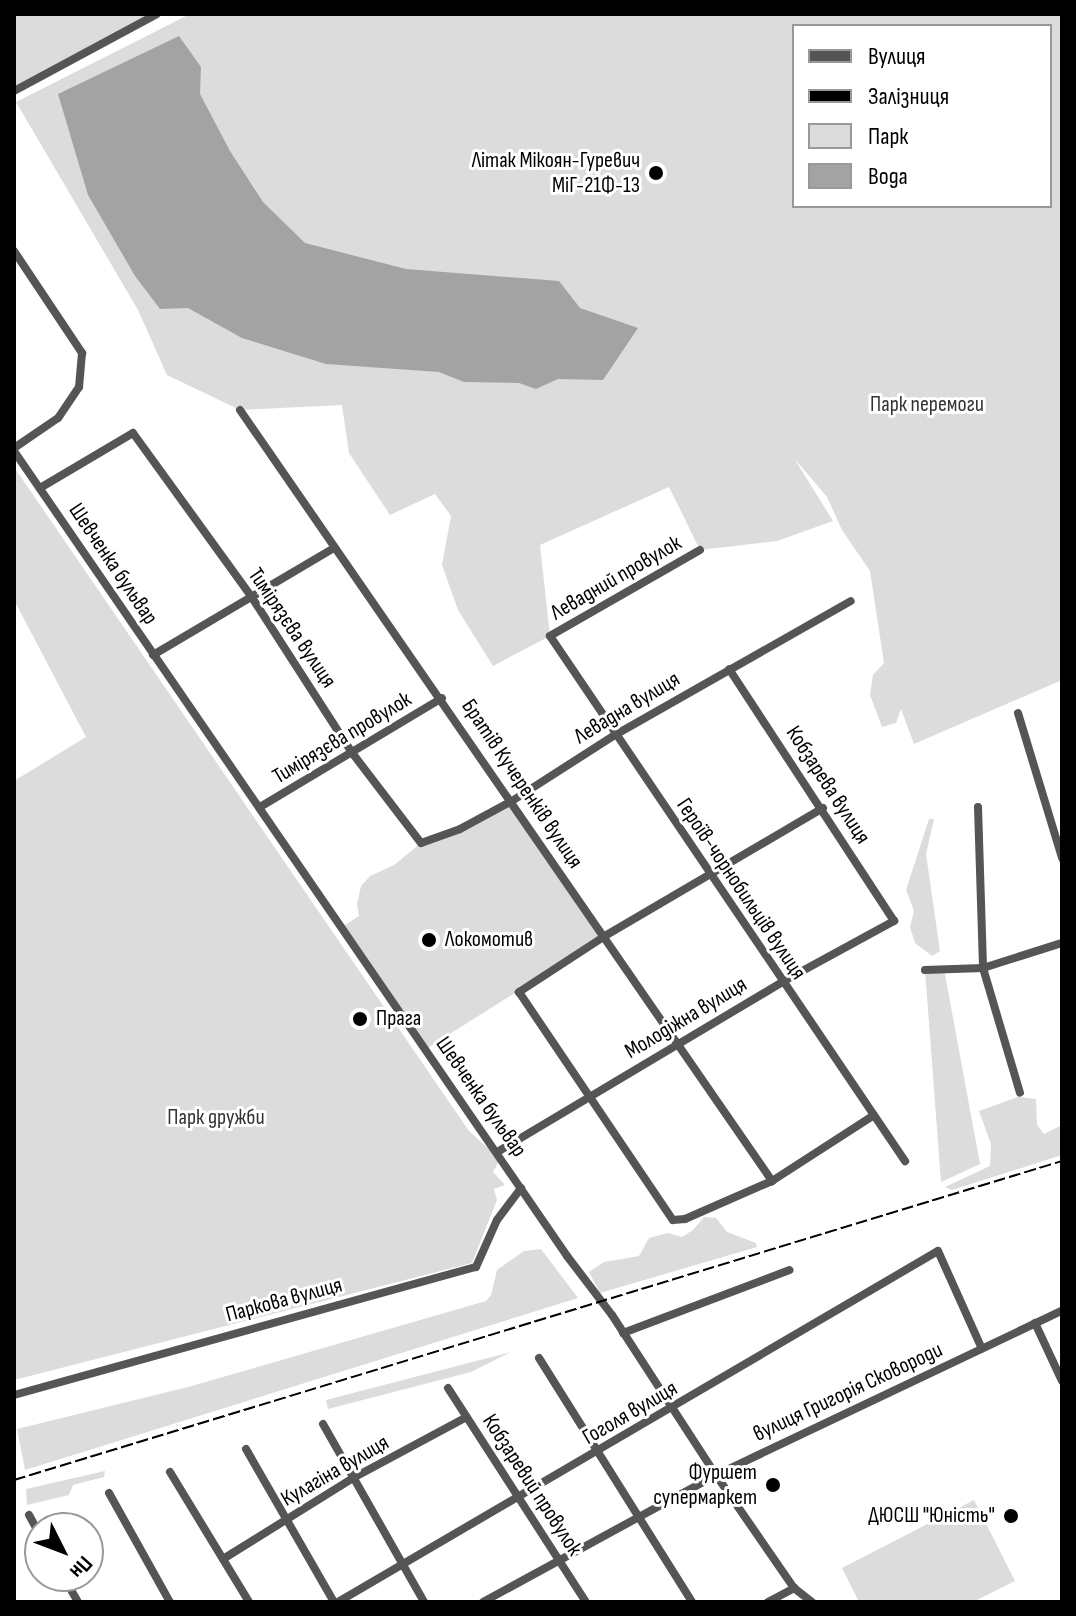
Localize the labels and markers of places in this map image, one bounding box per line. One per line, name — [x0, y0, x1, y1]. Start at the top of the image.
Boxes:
place label: Літак Мікоян-Гуревич МiГ-21Ф-13 — [472, 147, 640, 198]
marker: Літак Мікоян-Гуревич МiГ-21Ф-13 — [647, 164, 665, 182]
place label: Локомотив — [445, 927, 533, 953]
marker: Локомотив — [420, 931, 438, 949]
place label: Прага — [376, 1006, 421, 1032]
marker: Прага — [351, 1010, 369, 1028]
place label: Фуршет супермаркет — [653, 1459, 757, 1510]
marker: Фуршет супермаркет — [764, 1476, 782, 1494]
place label: ДЮСШ "Юність" — [868, 1503, 995, 1529]
marker: ДЮСШ "Юність" — [1002, 1507, 1020, 1525]

